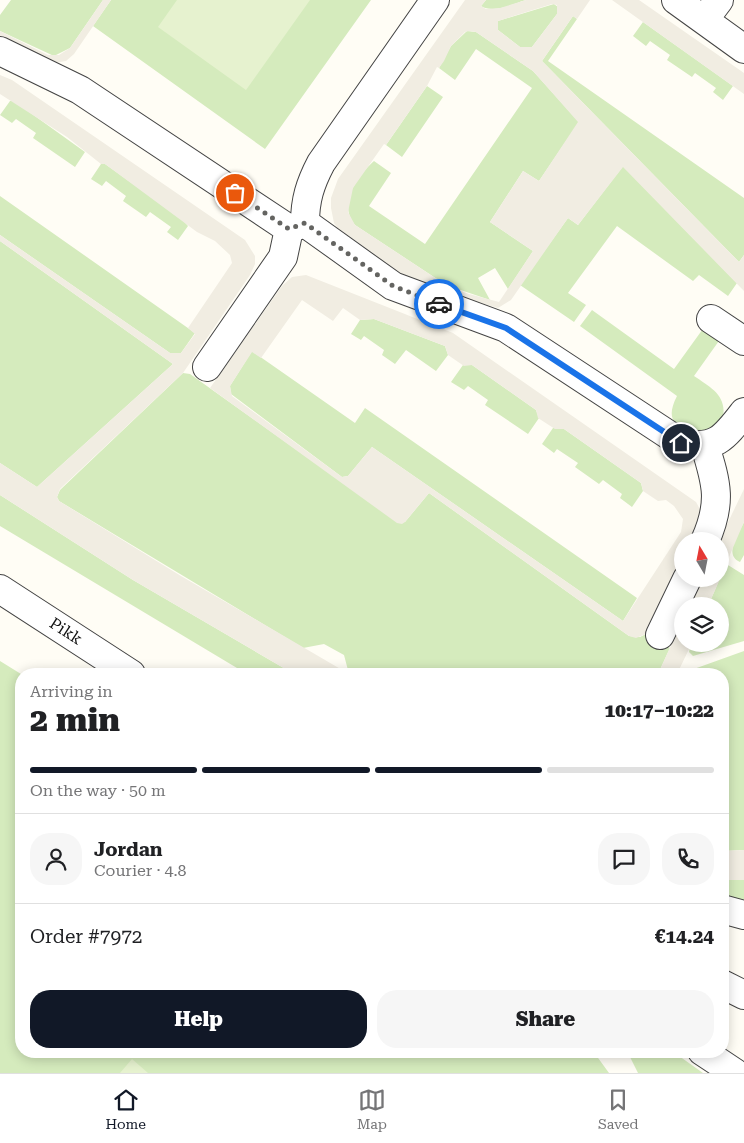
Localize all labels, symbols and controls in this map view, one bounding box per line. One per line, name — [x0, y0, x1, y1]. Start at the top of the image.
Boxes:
pin — [214, 172, 256, 214]
icon: bag — [221, 179, 249, 207]
courier — [414, 279, 464, 329]
icon: car — [425, 290, 453, 318]
pin — [660, 422, 702, 464]
icon: home — [667, 429, 695, 457]
north arrow — [674, 532, 729, 588]
map controls — [674, 532, 729, 652]
button: layers — [674, 597, 729, 652]
street label: Pikk — [46, 613, 86, 649]
text: Arriving in — [30, 682, 113, 701]
text: 10:17–10:22 — [605, 699, 714, 722]
text: 2 min — [30, 701, 120, 739]
text: On the way · 50 m — [30, 781, 166, 800]
button: person — [30, 833, 82, 885]
button: chat — [598, 833, 650, 885]
button: phone — [662, 833, 714, 885]
text: Jordan — [94, 838, 163, 861]
text: Courier · 4.8 — [94, 861, 187, 880]
text: Order #7972 — [30, 925, 142, 948]
text: €14.24 — [655, 925, 714, 948]
button: Help — [30, 990, 367, 1048]
button: Share — [377, 990, 714, 1048]
tab: Home — [105, 1086, 146, 1132]
tab: Map — [357, 1086, 387, 1132]
tab: Saved — [598, 1086, 639, 1132]

